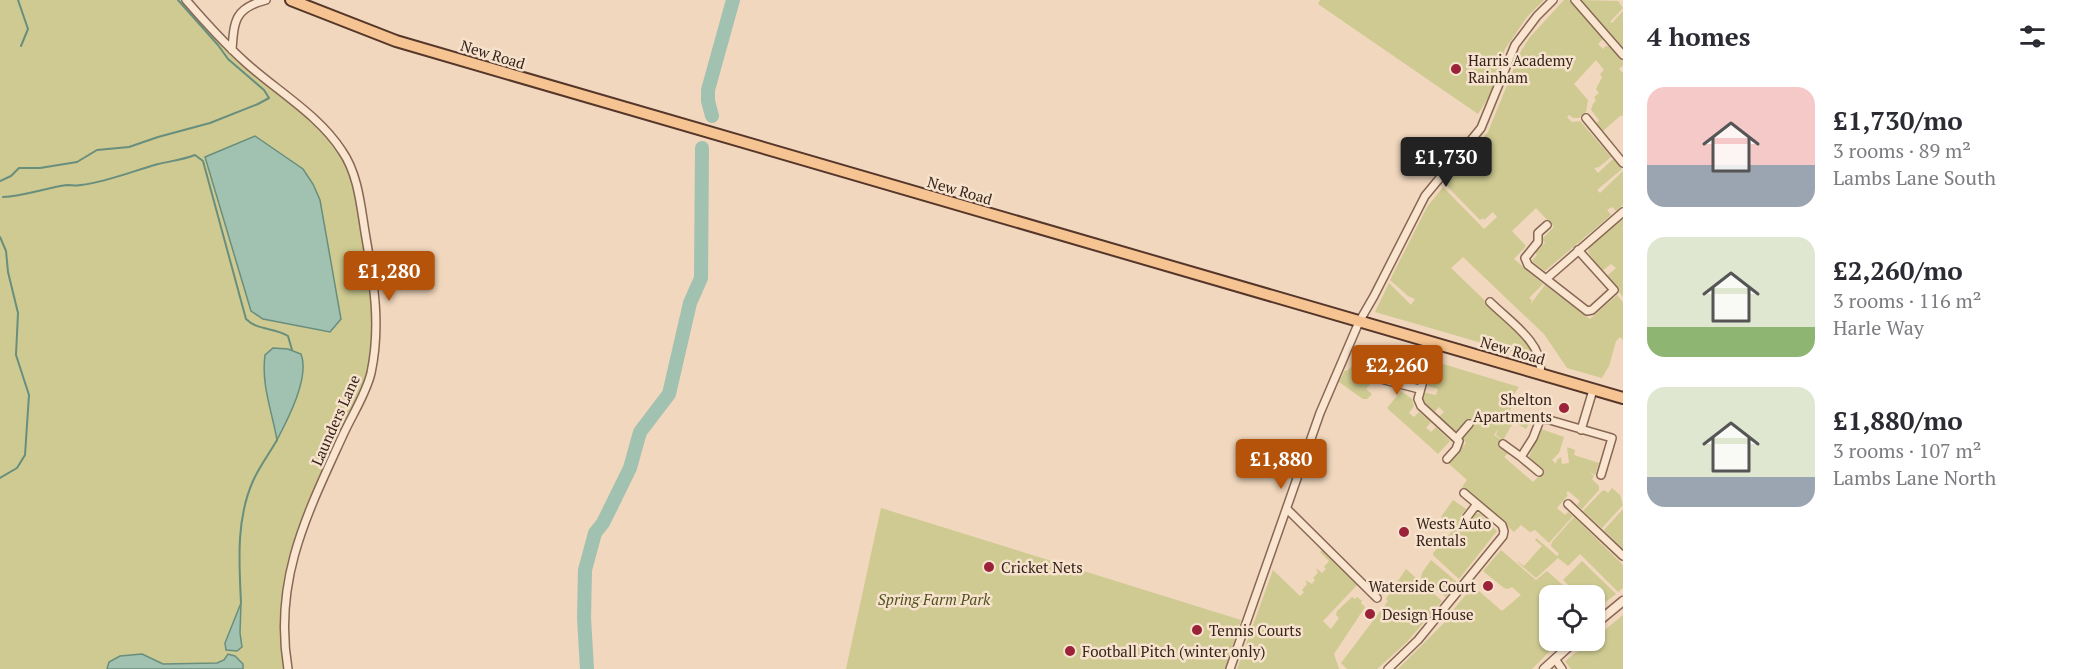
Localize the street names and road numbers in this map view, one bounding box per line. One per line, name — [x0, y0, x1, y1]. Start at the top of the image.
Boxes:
street label: New Road — [458, 35, 528, 73]
street label: New Road — [925, 171, 995, 209]
street label: New Road — [1478, 331, 1548, 369]
street label: Launders Lane — [306, 371, 364, 469]

